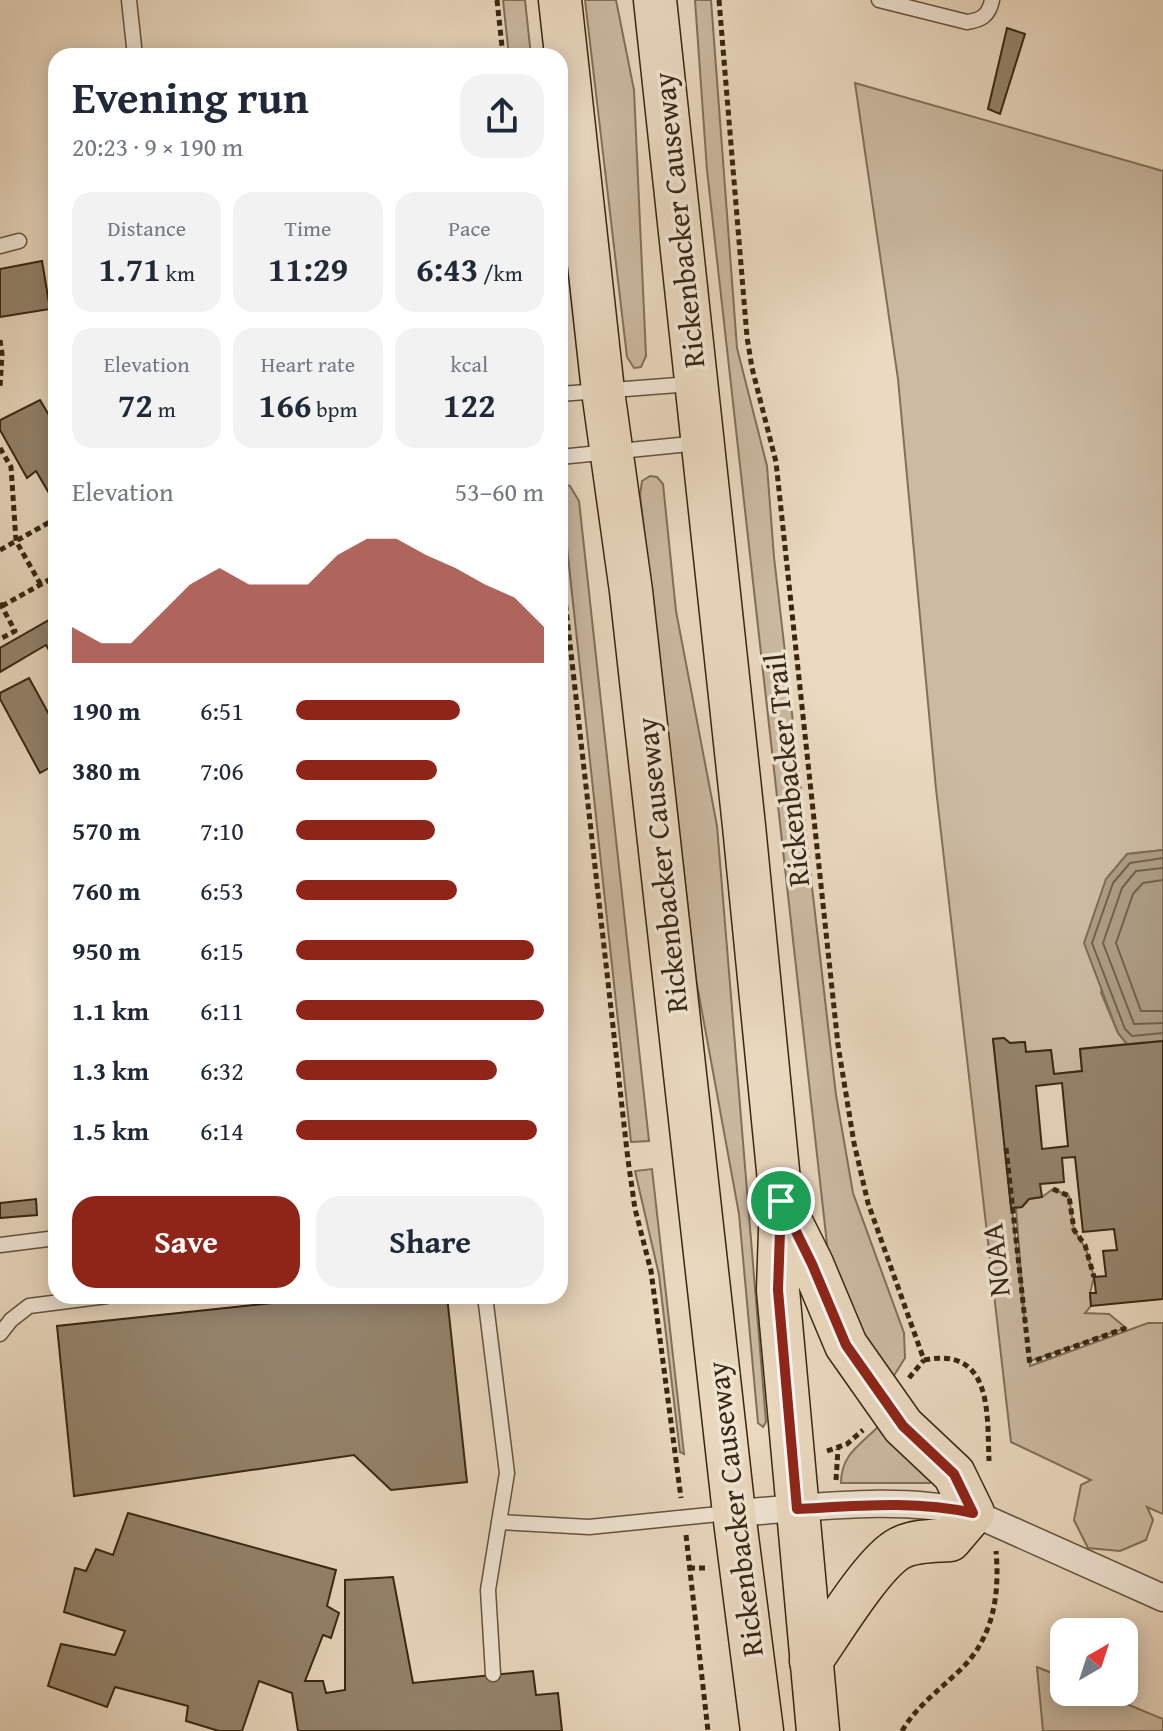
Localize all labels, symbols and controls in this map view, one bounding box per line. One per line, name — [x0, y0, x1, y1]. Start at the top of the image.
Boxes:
text: Evening run — [72, 65, 309, 129]
street label: Rickenbacker Causeway — [641, 70, 715, 370]
button: share — [460, 74, 544, 158]
text: 20:23 · 9 × 190 m — [72, 127, 243, 166]
text: Distance — [107, 212, 186, 244]
text: Time — [285, 212, 331, 244]
text: Pace — [448, 212, 490, 244]
text: 1.71 — [98, 244, 161, 293]
text: 11:29 — [268, 244, 348, 293]
text: 6:43 — [416, 244, 478, 293]
text: km — [161, 257, 195, 289]
text: /km — [478, 257, 523, 289]
text: Elevation — [104, 348, 190, 380]
text: Heart rate — [261, 348, 355, 380]
text: kcal — [451, 348, 488, 380]
text: 72 — [118, 380, 153, 429]
text: 166 — [259, 380, 311, 429]
text: 122 — [443, 380, 496, 429]
text: m — [153, 393, 176, 425]
text: bpm — [311, 393, 357, 425]
text: Elevation — [72, 472, 174, 511]
text: 53–60 m — [455, 472, 544, 511]
street label: Rickenbacker Trail — [752, 651, 820, 889]
text: 190 m — [72, 691, 140, 730]
text: 6:51 — [200, 691, 244, 730]
street label: Rickenbacker Causeway — [624, 715, 698, 1015]
text: 380 m — [72, 751, 140, 790]
text: 7:06 — [200, 751, 244, 790]
text: 570 m — [72, 811, 140, 850]
text: 7:10 — [200, 811, 244, 850]
text: 760 m — [72, 871, 140, 910]
text: 6:53 — [200, 871, 244, 910]
text: 950 m — [72, 931, 140, 970]
text: 6:15 — [200, 931, 244, 970]
text: 1.1 km — [72, 991, 149, 1030]
text: 6:11 — [200, 991, 244, 1030]
text: 1.3 km — [72, 1051, 149, 1090]
text: 6:32 — [200, 1051, 244, 1090]
text: 1.5 km — [72, 1111, 149, 1150]
text: 6:14 — [200, 1111, 244, 1150]
pin — [747, 1167, 815, 1235]
icon: arrive — [759, 1179, 803, 1223]
button: Save — [72, 1196, 300, 1288]
button: Share — [316, 1196, 544, 1288]
street label: NOAA — [969, 1221, 1021, 1299]
street label: Rickenbacker Causeway — [694, 1359, 774, 1659]
north arrow — [1050, 1618, 1138, 1706]
map controls — [1050, 1618, 1138, 1706]

